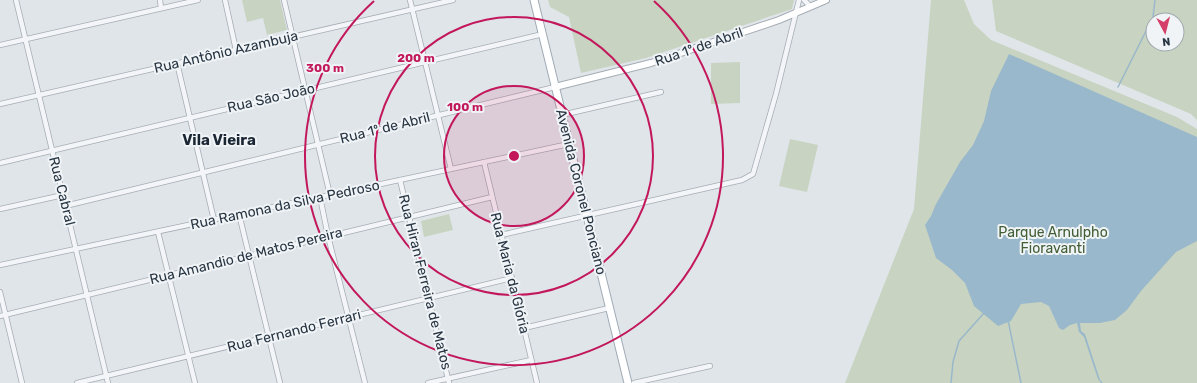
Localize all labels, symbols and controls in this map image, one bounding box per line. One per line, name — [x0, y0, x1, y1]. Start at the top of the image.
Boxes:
north arrow — [1145, 12, 1185, 52]
street label: Rua 1º de Abril — [653, 24, 745, 70]
street label: Rua Antônio Azambuja — [152, 27, 300, 77]
text: N — [1161, 34, 1171, 48]
text: 200 m — [397, 51, 435, 65]
text: 300 m — [306, 61, 344, 75]
street label: Rua São João — [226, 80, 316, 116]
text: 100 m — [447, 100, 483, 114]
street label: Avenida Coronel Ponciano — [552, 107, 610, 277]
street label: Rua 1º de Abril — [338, 109, 432, 147]
district label: Vila Vieira — [182, 131, 256, 149]
centre of rings — [507, 149, 521, 163]
street label: Rua Cabral — [45, 155, 79, 227]
street label: Rua Ramona da Silva Pedroso — [189, 177, 381, 233]
street label: Rua Hiran Ferreira de Matos — [395, 193, 455, 371]
street label: Rua Maria da Glória — [487, 211, 533, 335]
street label: Rua Amandio de Matos Pereira — [148, 224, 344, 288]
park label: Parque Arnulpho Fioravanti — [998, 224, 1108, 257]
street label: Rua Fernando Ferrari — [225, 306, 363, 356]

